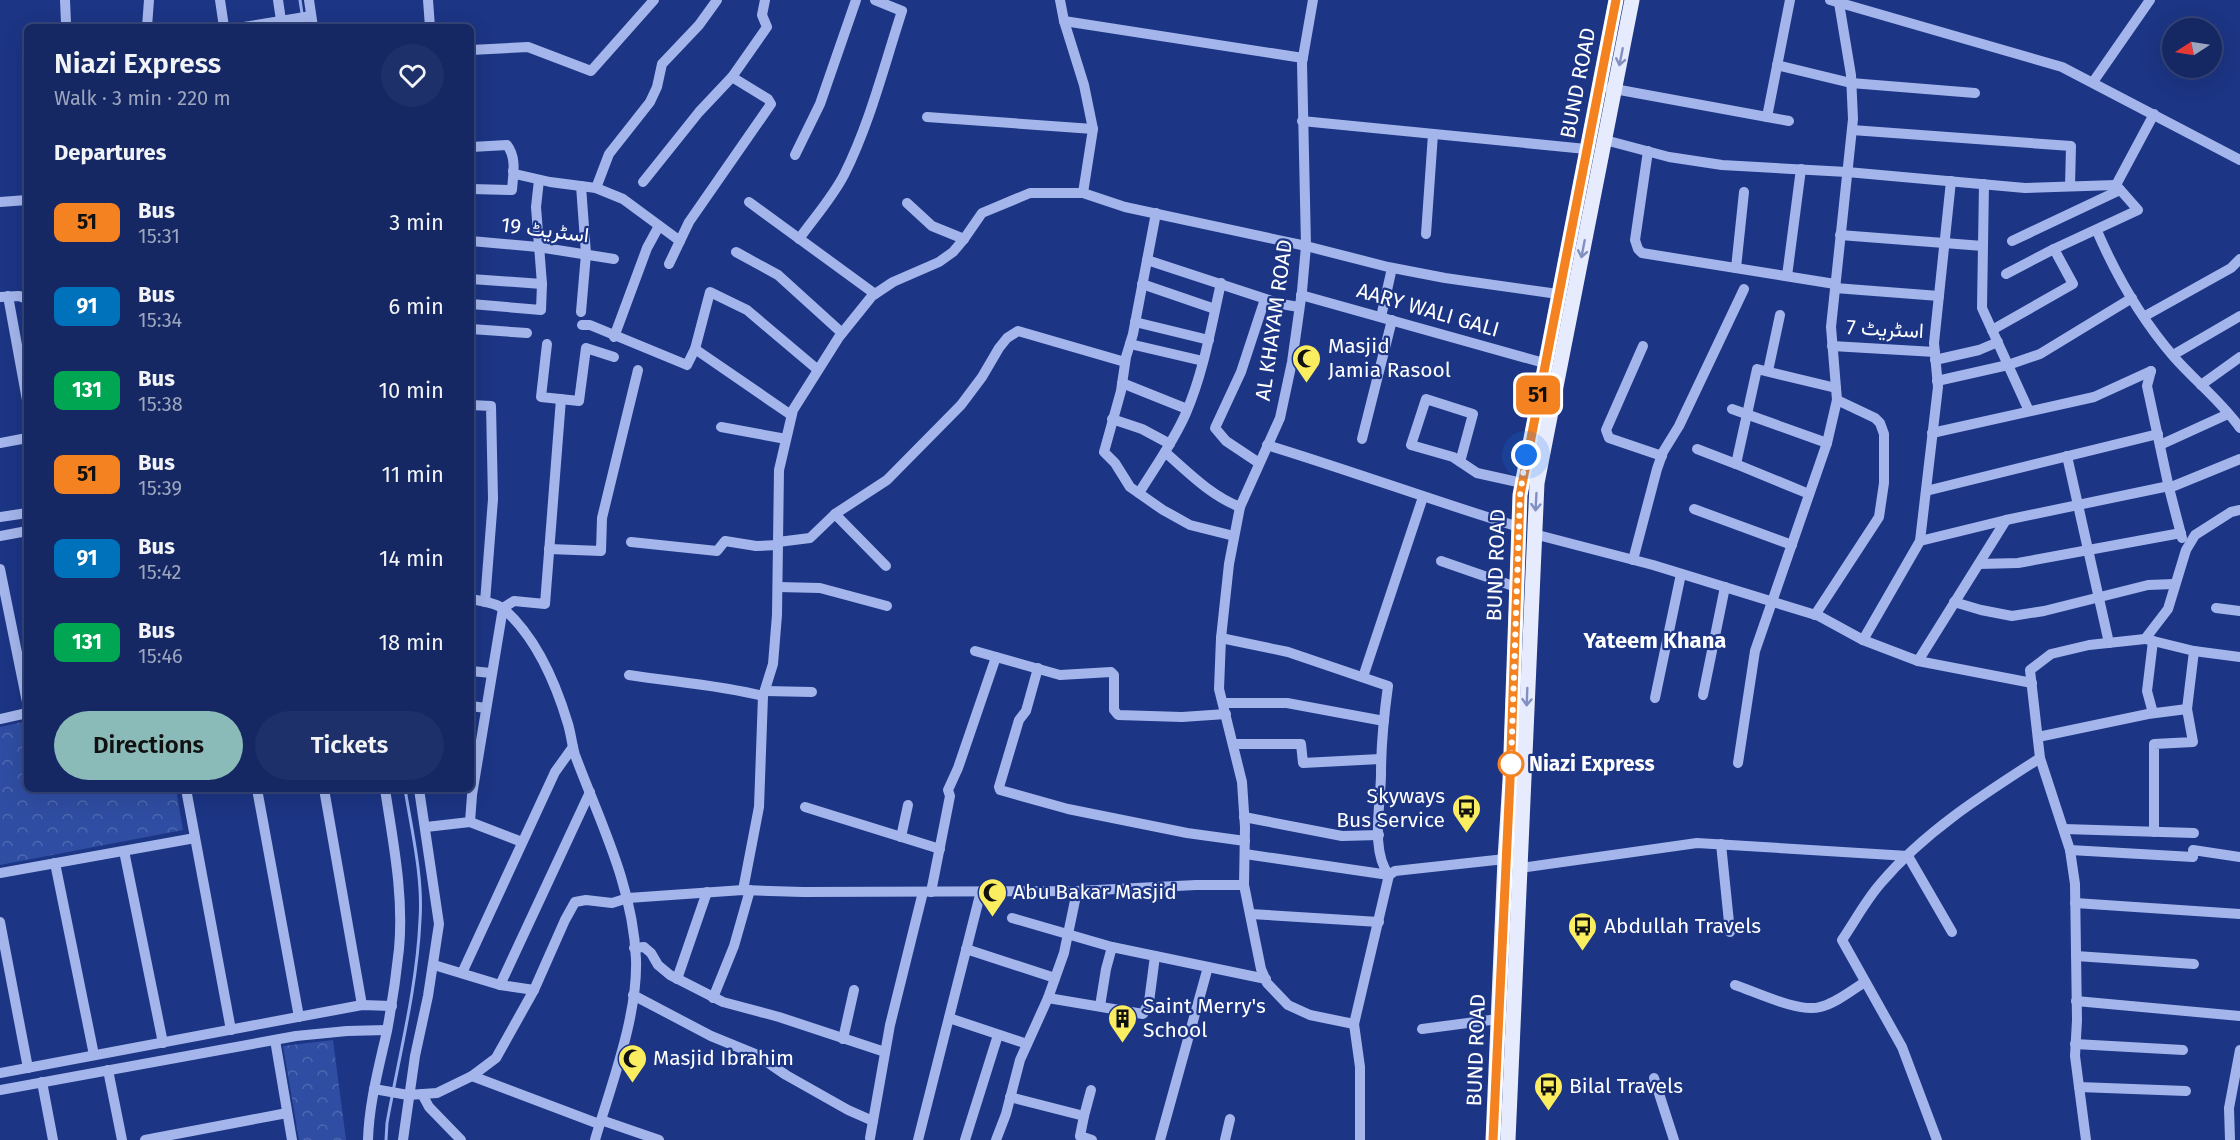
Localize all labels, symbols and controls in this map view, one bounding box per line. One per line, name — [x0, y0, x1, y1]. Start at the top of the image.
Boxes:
north arrow — [2162, 18, 2222, 78]
map controls — [2162, 18, 2222, 78]
street label: BUND ROAD — [1555, 25, 1601, 141]
button: heart — [381, 44, 444, 107]
text: Niazi Express — [54, 47, 221, 80]
one-way arrow — [1615, 47, 1626, 67]
text: Walk · 3 min · 220 m — [54, 86, 231, 110]
text: Departures — [54, 139, 166, 166]
text: Bus — [138, 197, 175, 224]
text: 51 — [77, 209, 97, 235]
text: 3 min — [389, 209, 444, 236]
street label: اسٹریٹ 19 — [500, 212, 590, 248]
text: 15:31 — [138, 224, 180, 248]
street label: AL KHAYAM ROAD — [1250, 238, 1298, 402]
one-way arrow — [1577, 238, 1588, 258]
street label: AARY WALI GALI — [1354, 277, 1502, 343]
text: Bus — [138, 281, 175, 308]
text: 91 — [76, 293, 98, 319]
text: 6 min — [388, 293, 444, 320]
text: 15:34 — [138, 308, 182, 332]
street label: اسٹریٹ 7 — [1846, 314, 1924, 344]
place label: Masjid Jamia Rasool — [1328, 333, 1451, 383]
mosque icon: Masjid Jamia Rasool — [1291, 342, 1323, 384]
text: Bus — [138, 365, 175, 392]
line badge: 51 — [1511, 376, 1565, 414]
text: 131 — [72, 377, 102, 403]
text: 10 min — [378, 377, 444, 404]
text: 51 — [1528, 382, 1548, 408]
text: 15:38 — [138, 392, 183, 416]
your location — [1511, 440, 1541, 470]
text: Bus — [138, 449, 175, 476]
text: 51 — [77, 461, 97, 487]
text: 11 min — [381, 461, 444, 488]
text: 15:39 — [138, 476, 182, 500]
one-way arrow — [1530, 492, 1541, 512]
street label: BUND ROAD — [1481, 508, 1511, 622]
text: Bus — [138, 533, 175, 560]
text: 91 — [76, 545, 98, 571]
text: 14 min — [379, 545, 444, 572]
text: 15:42 — [138, 560, 182, 584]
text: Bus — [138, 617, 175, 644]
district label: Yateem Khana — [1583, 627, 1726, 654]
text: 131 — [72, 629, 102, 655]
text: 18 min — [379, 629, 444, 656]
text: 15:46 — [138, 644, 183, 668]
one-way arrow — [1521, 686, 1532, 706]
button: Directions — [54, 711, 243, 780]
button: Tickets — [255, 711, 444, 780]
marker: Niazi Express — [1498, 751, 1524, 777]
place label: Niazi Express — [1529, 751, 1655, 777]
place label: Skyways Bus Service — [1336, 783, 1445, 833]
bus stop icon: Skyways Bus Service — [1450, 792, 1482, 834]
mosque icon: Abu Bakar Masjid — [976, 876, 1008, 918]
place label: Abu Bakar Masjid — [1013, 879, 1177, 905]
bus stop icon: Abdullah Travels — [1567, 910, 1599, 952]
place label: Abdullah Travels — [1604, 913, 1761, 939]
place label: Saint Merry's School — [1143, 993, 1266, 1043]
street label: BUND ROAD — [1461, 993, 1491, 1107]
building icon: Saint Merry's School — [1106, 1002, 1138, 1044]
mosque icon: Masjid Ibrahim — [616, 1042, 648, 1084]
place label: Masjid Ibrahim — [653, 1045, 794, 1071]
bus stop icon: Bilal Travels — [1532, 1070, 1564, 1112]
place label: Bilal Travels — [1569, 1073, 1683, 1099]

